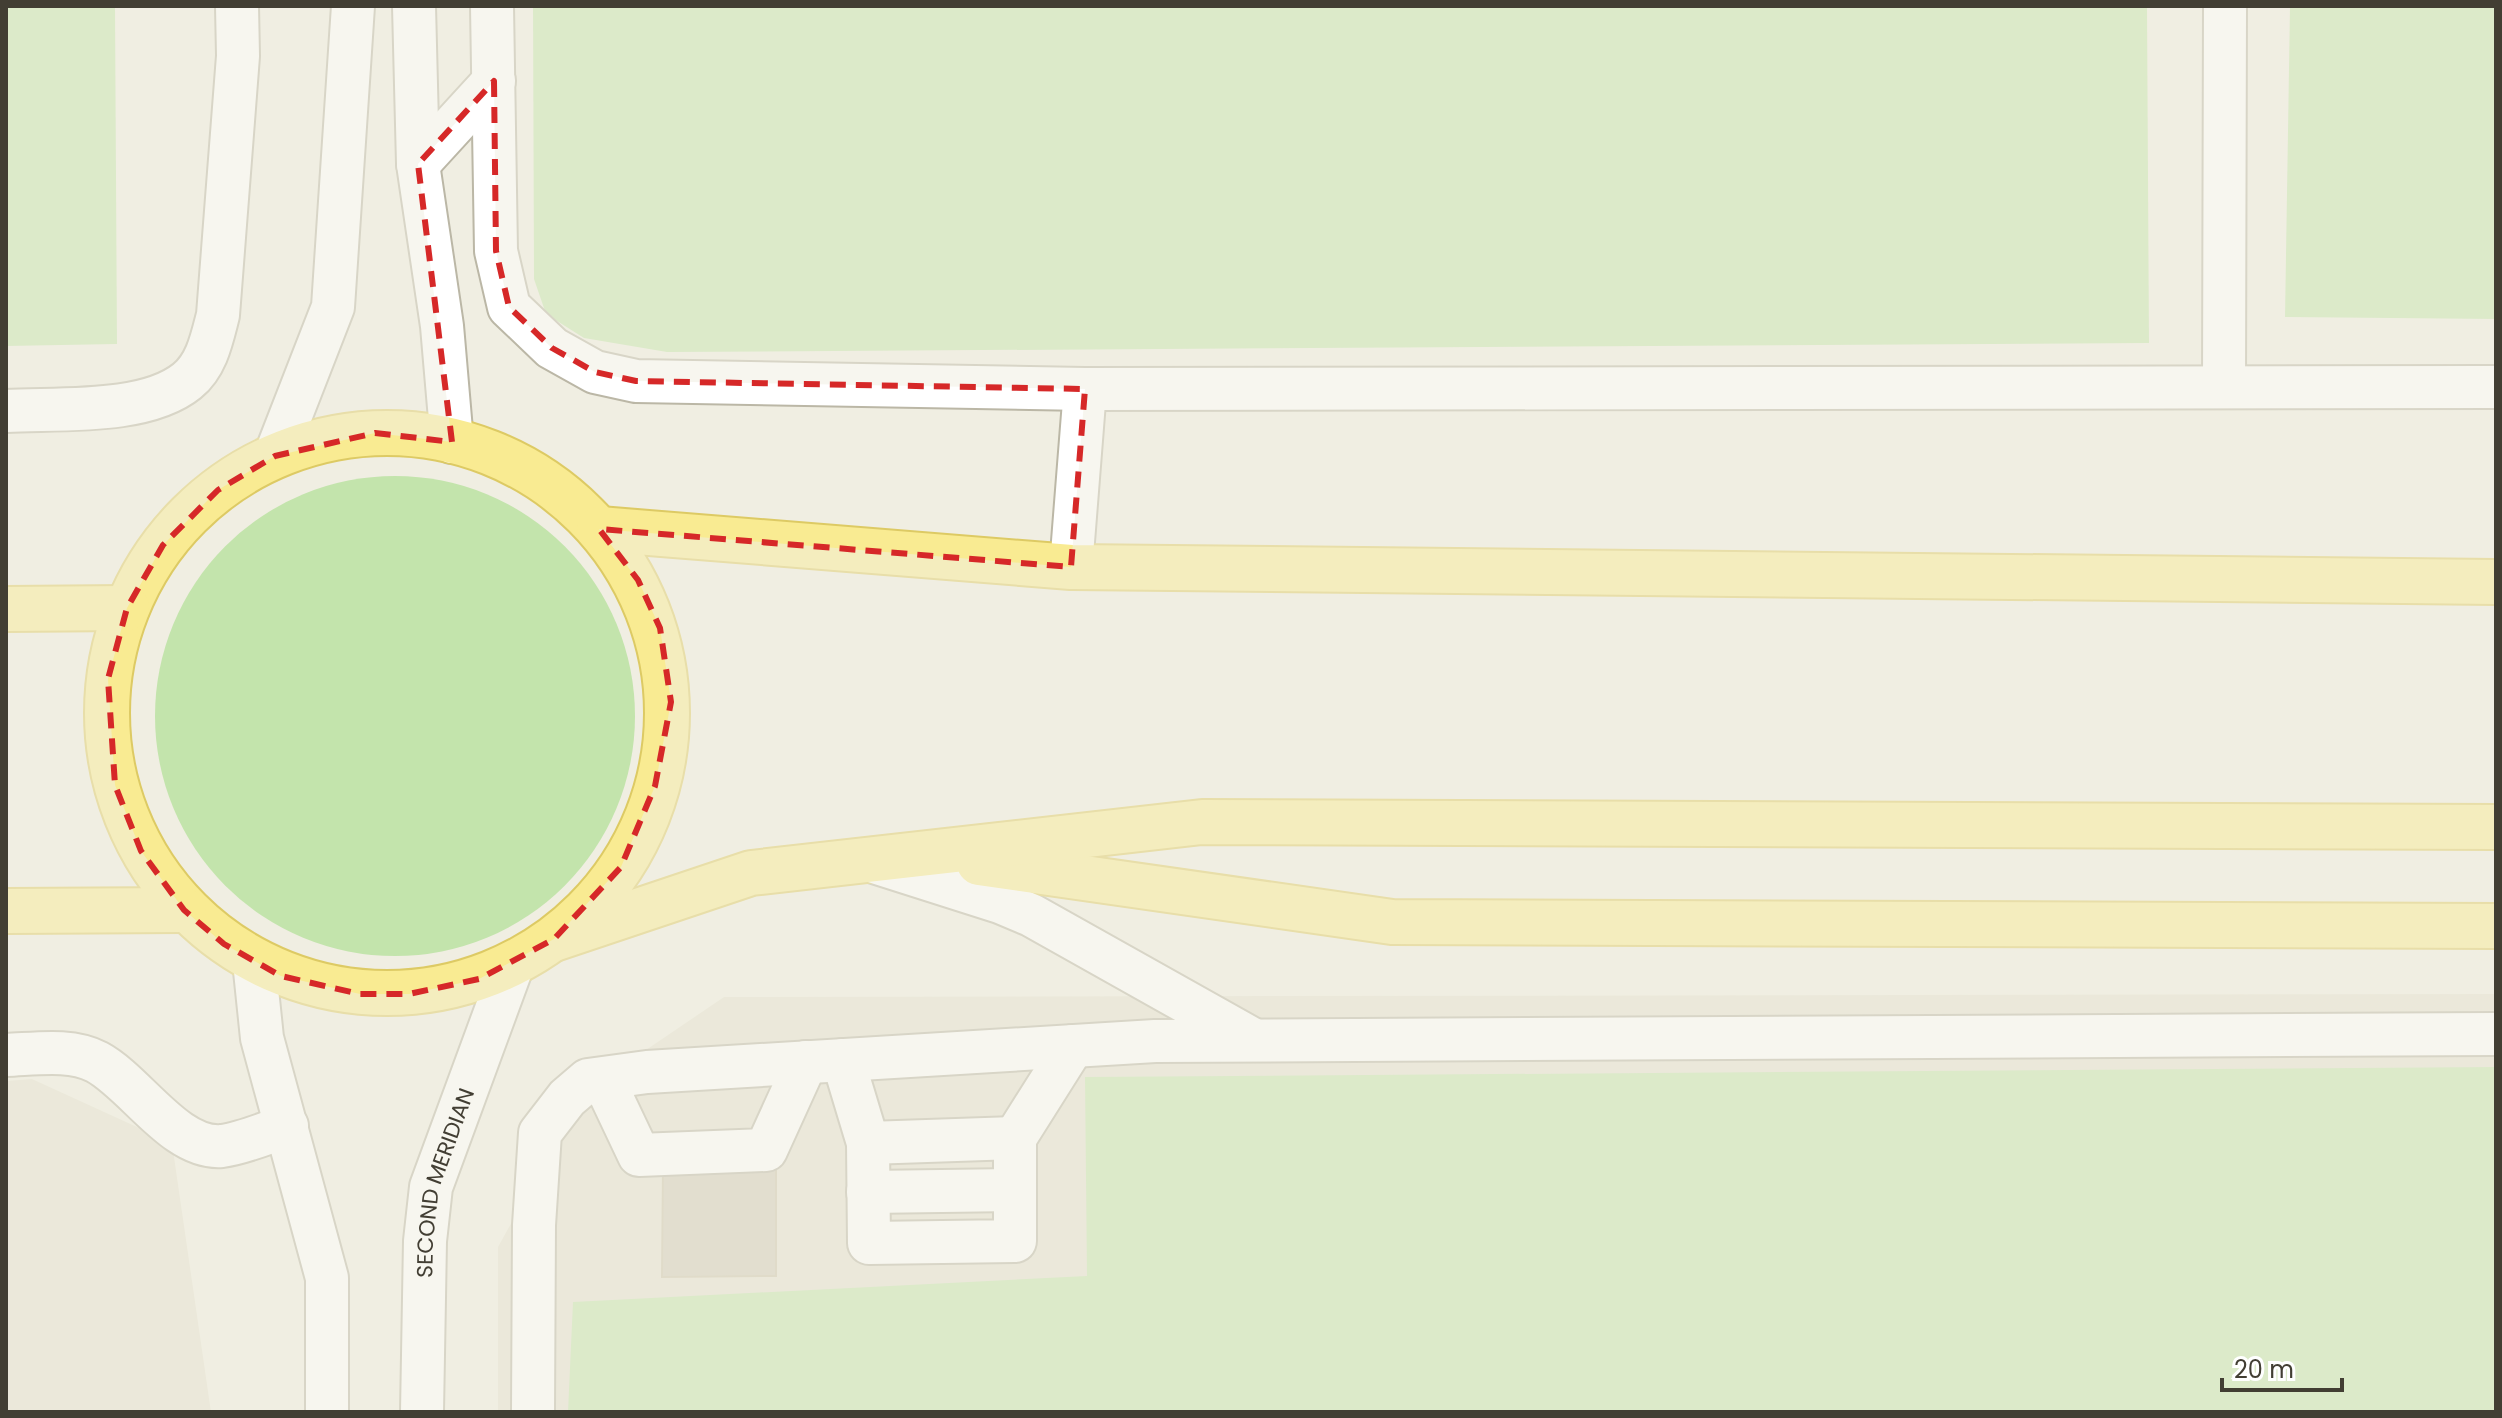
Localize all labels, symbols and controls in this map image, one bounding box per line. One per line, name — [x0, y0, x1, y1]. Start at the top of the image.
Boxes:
street label: SECOND MERIDIAN — [409, 1084, 482, 1278]
scale bar — [2222, 1342, 2342, 1392]
text: 20 m — [2234, 1353, 2294, 1386]

